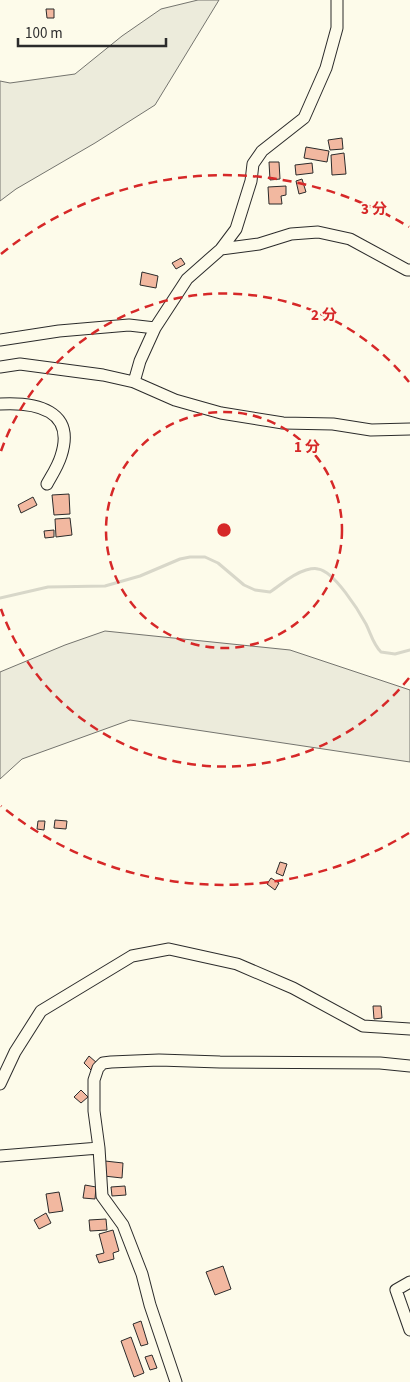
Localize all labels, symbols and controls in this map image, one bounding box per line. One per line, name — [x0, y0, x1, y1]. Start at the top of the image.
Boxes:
scale bar — [18, 15, 165, 47]
text: 100 m — [25, 23, 63, 44]
text: 3 分 — [361, 199, 387, 220]
text: 2 分 — [311, 305, 337, 326]
text: 1 分 — [294, 437, 320, 458]
centre of rings — [215, 521, 233, 539]

